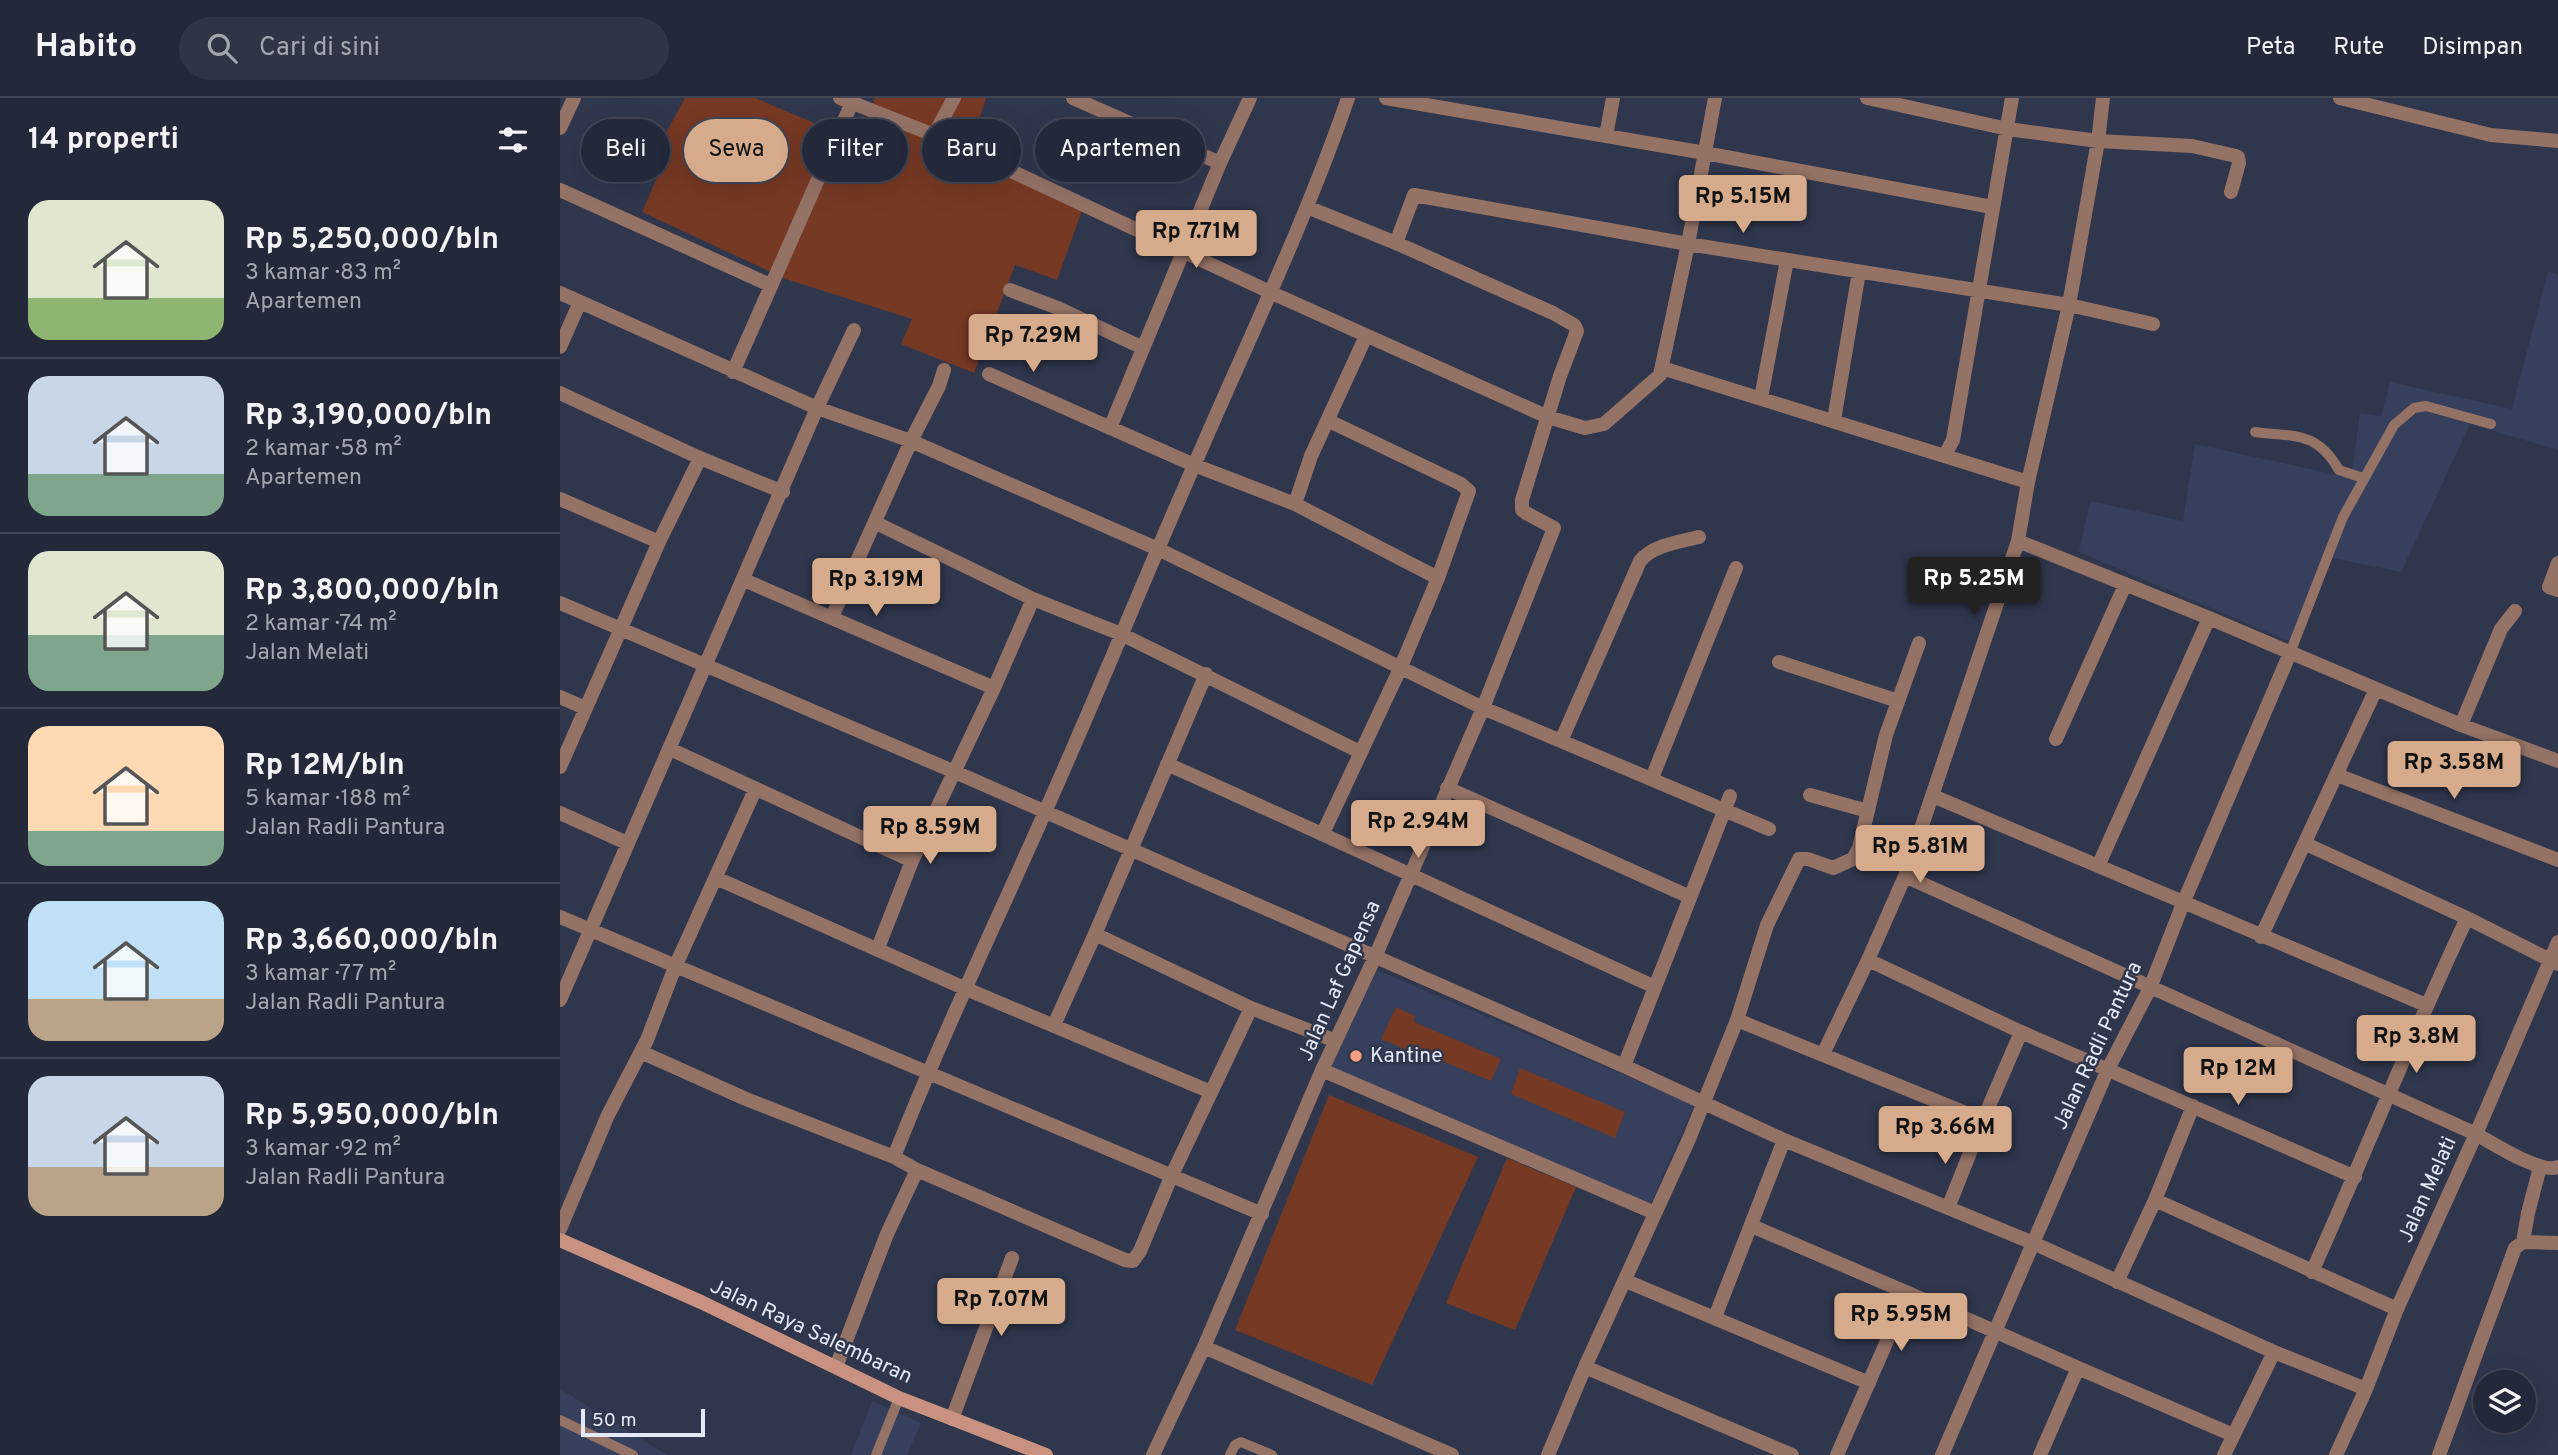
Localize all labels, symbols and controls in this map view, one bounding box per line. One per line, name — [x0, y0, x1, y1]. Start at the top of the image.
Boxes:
search box — [179, 17, 669, 80]
text: Habito — [35, 27, 137, 69]
icon: search — [203, 29, 241, 67]
text: Cari di sini — [259, 32, 380, 65]
text: Peta — [2246, 33, 2295, 63]
text: Rute — [2333, 33, 2384, 63]
text: Disimpan — [2422, 33, 2523, 63]
chip: Beli — [581, 119, 670, 182]
chip: Sewa — [684, 119, 788, 182]
chip: Filter — [802, 119, 908, 182]
chip: Baru — [922, 119, 1021, 182]
chip: Apartemen — [1035, 119, 1205, 182]
icon: filters — [494, 121, 532, 159]
text: 14 properti — [28, 122, 179, 159]
pin: Rp 5.15M — [1671, 176, 1815, 235]
text: Rp 5.15M — [1695, 183, 1791, 212]
pin: Rp 7.71M — [1124, 211, 1268, 270]
text: Rp 7.71M — [1152, 218, 1240, 247]
text: Rp 5,250,000/bln — [245, 222, 499, 259]
icon: home — [84, 228, 168, 312]
text: 3 kamar · 83 m² — [245, 259, 401, 288]
text: Apartemen — [245, 288, 362, 317]
pin: Rp 7.29M — [961, 314, 1105, 374]
text: Rp 7.29M — [985, 322, 1081, 351]
text: Rp 3,190,000/bln — [245, 398, 492, 435]
icon: home — [84, 404, 168, 488]
text: 2 kamar · 58 m² — [245, 435, 402, 464]
text: Apartemen — [245, 464, 362, 493]
pin: Rp 5.25M — [1902, 558, 2046, 617]
pin: Rp 3.19M — [804, 559, 948, 618]
text: Rp 5.25M — [1923, 565, 2025, 594]
text: Rp 3.19M — [828, 566, 924, 595]
text: Rp 3,800,000/bln — [245, 573, 500, 610]
icon: home — [84, 579, 168, 663]
text: 2 kamar · 74 m² — [245, 610, 397, 639]
text: Jalan Melati — [245, 639, 369, 668]
pin: Rp 3.58M — [2382, 742, 2526, 801]
text: Rp 12M/bln — [245, 748, 405, 785]
text: Rp 3.58M — [2404, 749, 2504, 778]
icon: home — [84, 754, 168, 838]
text: 5 kamar · 188 m² — [245, 785, 410, 814]
pin: Rp 2.94M — [1346, 800, 1490, 860]
pin: Rp 8.59M — [858, 806, 1002, 866]
text: Rp 2.94M — [1367, 808, 1469, 837]
text: Jalan Radli Pantura — [245, 814, 445, 843]
text: Rp 8.59M — [879, 814, 981, 843]
pin: Rp 5.81M — [1848, 826, 1992, 885]
text: Rp 5.81M — [1872, 833, 1968, 862]
street label: Jalan Laf Gapensa — [1293, 897, 1387, 1065]
text: Rp 3,660,000/bln — [245, 923, 498, 960]
icon: home — [84, 929, 168, 1013]
street label: Jalan Radli Pantura — [2047, 958, 2149, 1134]
text: 3 kamar · 77 m² — [245, 960, 396, 989]
text: Jalan Radli Pantura — [245, 989, 445, 1018]
pin: Rp 3.8M — [2351, 1016, 2481, 1075]
text: Rp 3.8M — [2373, 1023, 2459, 1052]
place label: Kantine — [1370, 1043, 1443, 1070]
marker: Kantine — [1348, 1048, 1364, 1064]
pin: Rp 12M — [2181, 1048, 2295, 1107]
text: Rp 12M — [2200, 1055, 2276, 1084]
text: Rp 5,950,000/bln — [245, 1098, 499, 1135]
icon: home — [84, 1104, 168, 1188]
pin: Rp 3.66M — [1873, 1107, 2017, 1166]
text: Rp 3.66M — [1895, 1114, 1995, 1143]
street label: Jalan Melati — [2393, 1133, 2463, 1247]
text: 3 kamar · 92 m² — [245, 1135, 401, 1164]
text: Jalan Radli Pantura — [245, 1164, 445, 1193]
street label: Jalan Raya Salembaran — [705, 1273, 917, 1391]
pin: Rp 7.07M — [929, 1278, 1073, 1338]
text: Rp 7.07M — [953, 1286, 1049, 1315]
pin: Rp 5.95M — [1829, 1294, 1973, 1353]
text: Rp 5.95M — [1850, 1301, 1952, 1330]
map controls — [2473, 1370, 2536, 1433]
button: layers — [2473, 1370, 2536, 1433]
scale bar — [581, 1406, 705, 1438]
text: 50 m — [592, 1409, 637, 1433]

